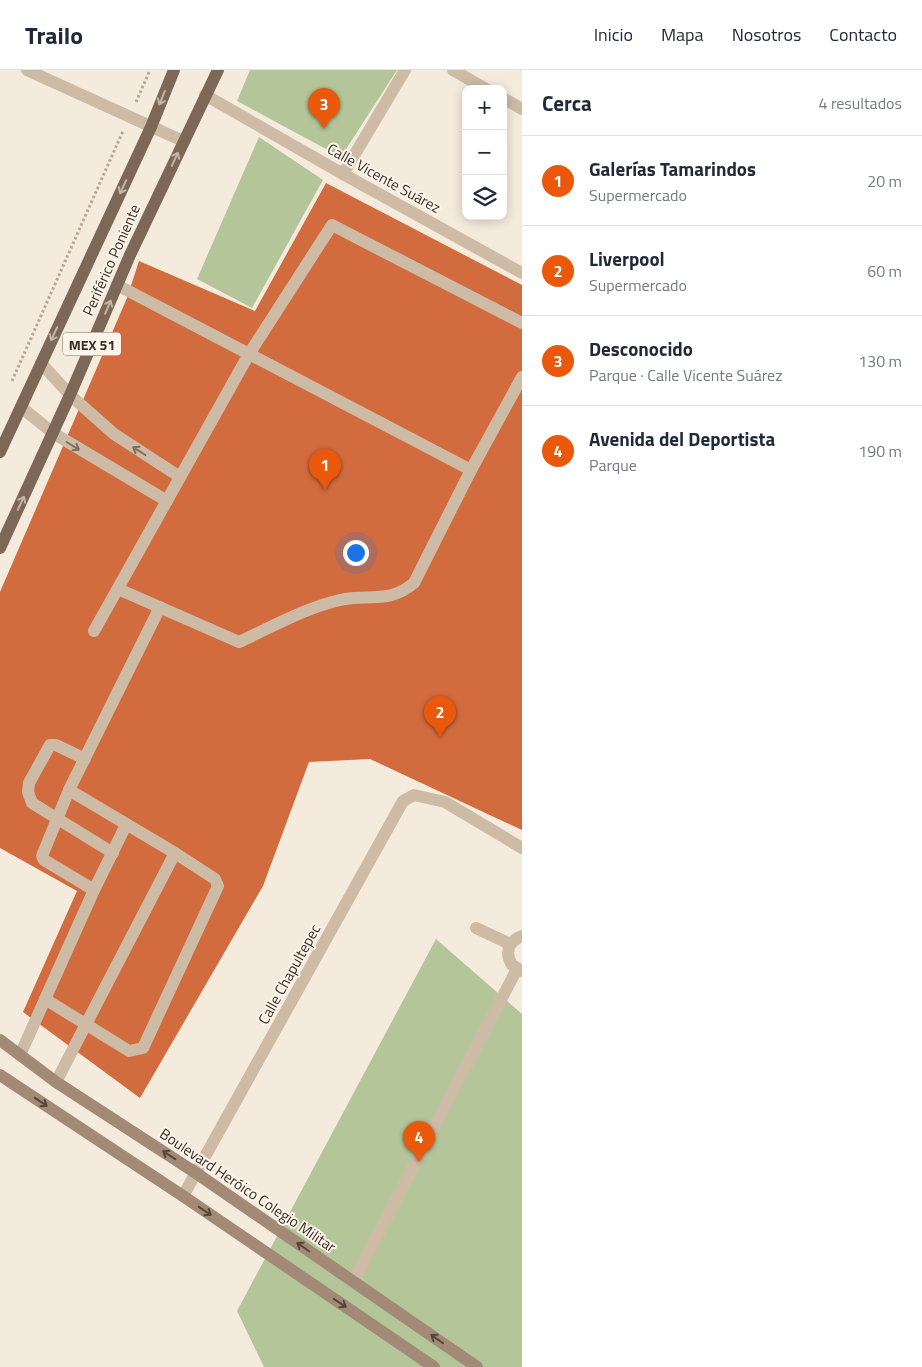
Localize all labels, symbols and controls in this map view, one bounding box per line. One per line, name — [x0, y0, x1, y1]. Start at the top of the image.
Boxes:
text: Trailo — [25, 17, 83, 53]
text: Inicio — [594, 21, 633, 48]
text: Mapa — [661, 21, 704, 48]
text: Nosotros — [732, 21, 801, 48]
text: Contacto — [829, 21, 897, 48]
map controls — [462, 85, 507, 220]
button: + — [462, 85, 507, 130]
text: Cerca — [542, 87, 592, 119]
pin: 3 — [308, 88, 340, 129]
one-way arrow — [157, 90, 166, 105]
text: 4 resultados — [818, 91, 902, 115]
button: − — [462, 130, 507, 175]
street label: Calle Vicente Suárez — [323, 137, 445, 219]
one-way arrow — [171, 152, 180, 167]
text: Galerías Tamarindos — [589, 154, 756, 183]
text: 1 — [554, 169, 562, 193]
text: 20 m — [867, 169, 902, 193]
button: layers — [462, 175, 507, 220]
one-way arrow — [118, 179, 127, 194]
text: Supermercado — [589, 183, 687, 207]
street label: Periférico Poniente — [76, 201, 146, 319]
text: Liverpool — [589, 244, 665, 273]
text: 2 — [554, 259, 562, 283]
text: 60 m — [867, 259, 902, 283]
text: Supermercado — [589, 273, 687, 297]
one-way arrow — [103, 300, 113, 315]
one-way arrow — [49, 326, 59, 341]
road number: MEX 51 — [63, 332, 121, 356]
text: Desconocido — [589, 334, 693, 363]
text: 3 — [554, 349, 562, 373]
text: 130 m — [858, 349, 902, 373]
text: Parque · Calle Vicente Suárez — [589, 363, 782, 387]
text: Avenida del Deportista — [589, 424, 775, 453]
text: 4 — [554, 439, 562, 463]
text: 190 m — [858, 439, 902, 463]
one-way arrow — [66, 442, 80, 452]
one-way arrow — [132, 446, 146, 456]
pin: 1 — [309, 449, 341, 490]
text: Parque — [589, 453, 637, 477]
one-way arrow — [16, 496, 26, 511]
your location — [343, 540, 369, 566]
pin: 2 — [424, 696, 456, 737]
street label: Calle Chapultepec — [252, 920, 326, 1028]
one-way arrow — [33, 1097, 47, 1107]
pin: 4 — [403, 1121, 435, 1162]
street label: Boulevard Heróico Colegio Militar — [155, 1122, 341, 1258]
one-way arrow — [162, 1150, 176, 1160]
one-way arrow — [198, 1206, 212, 1216]
one-way arrow — [296, 1242, 310, 1252]
one-way arrow — [333, 1298, 347, 1308]
one-way arrow — [430, 1334, 444, 1344]

